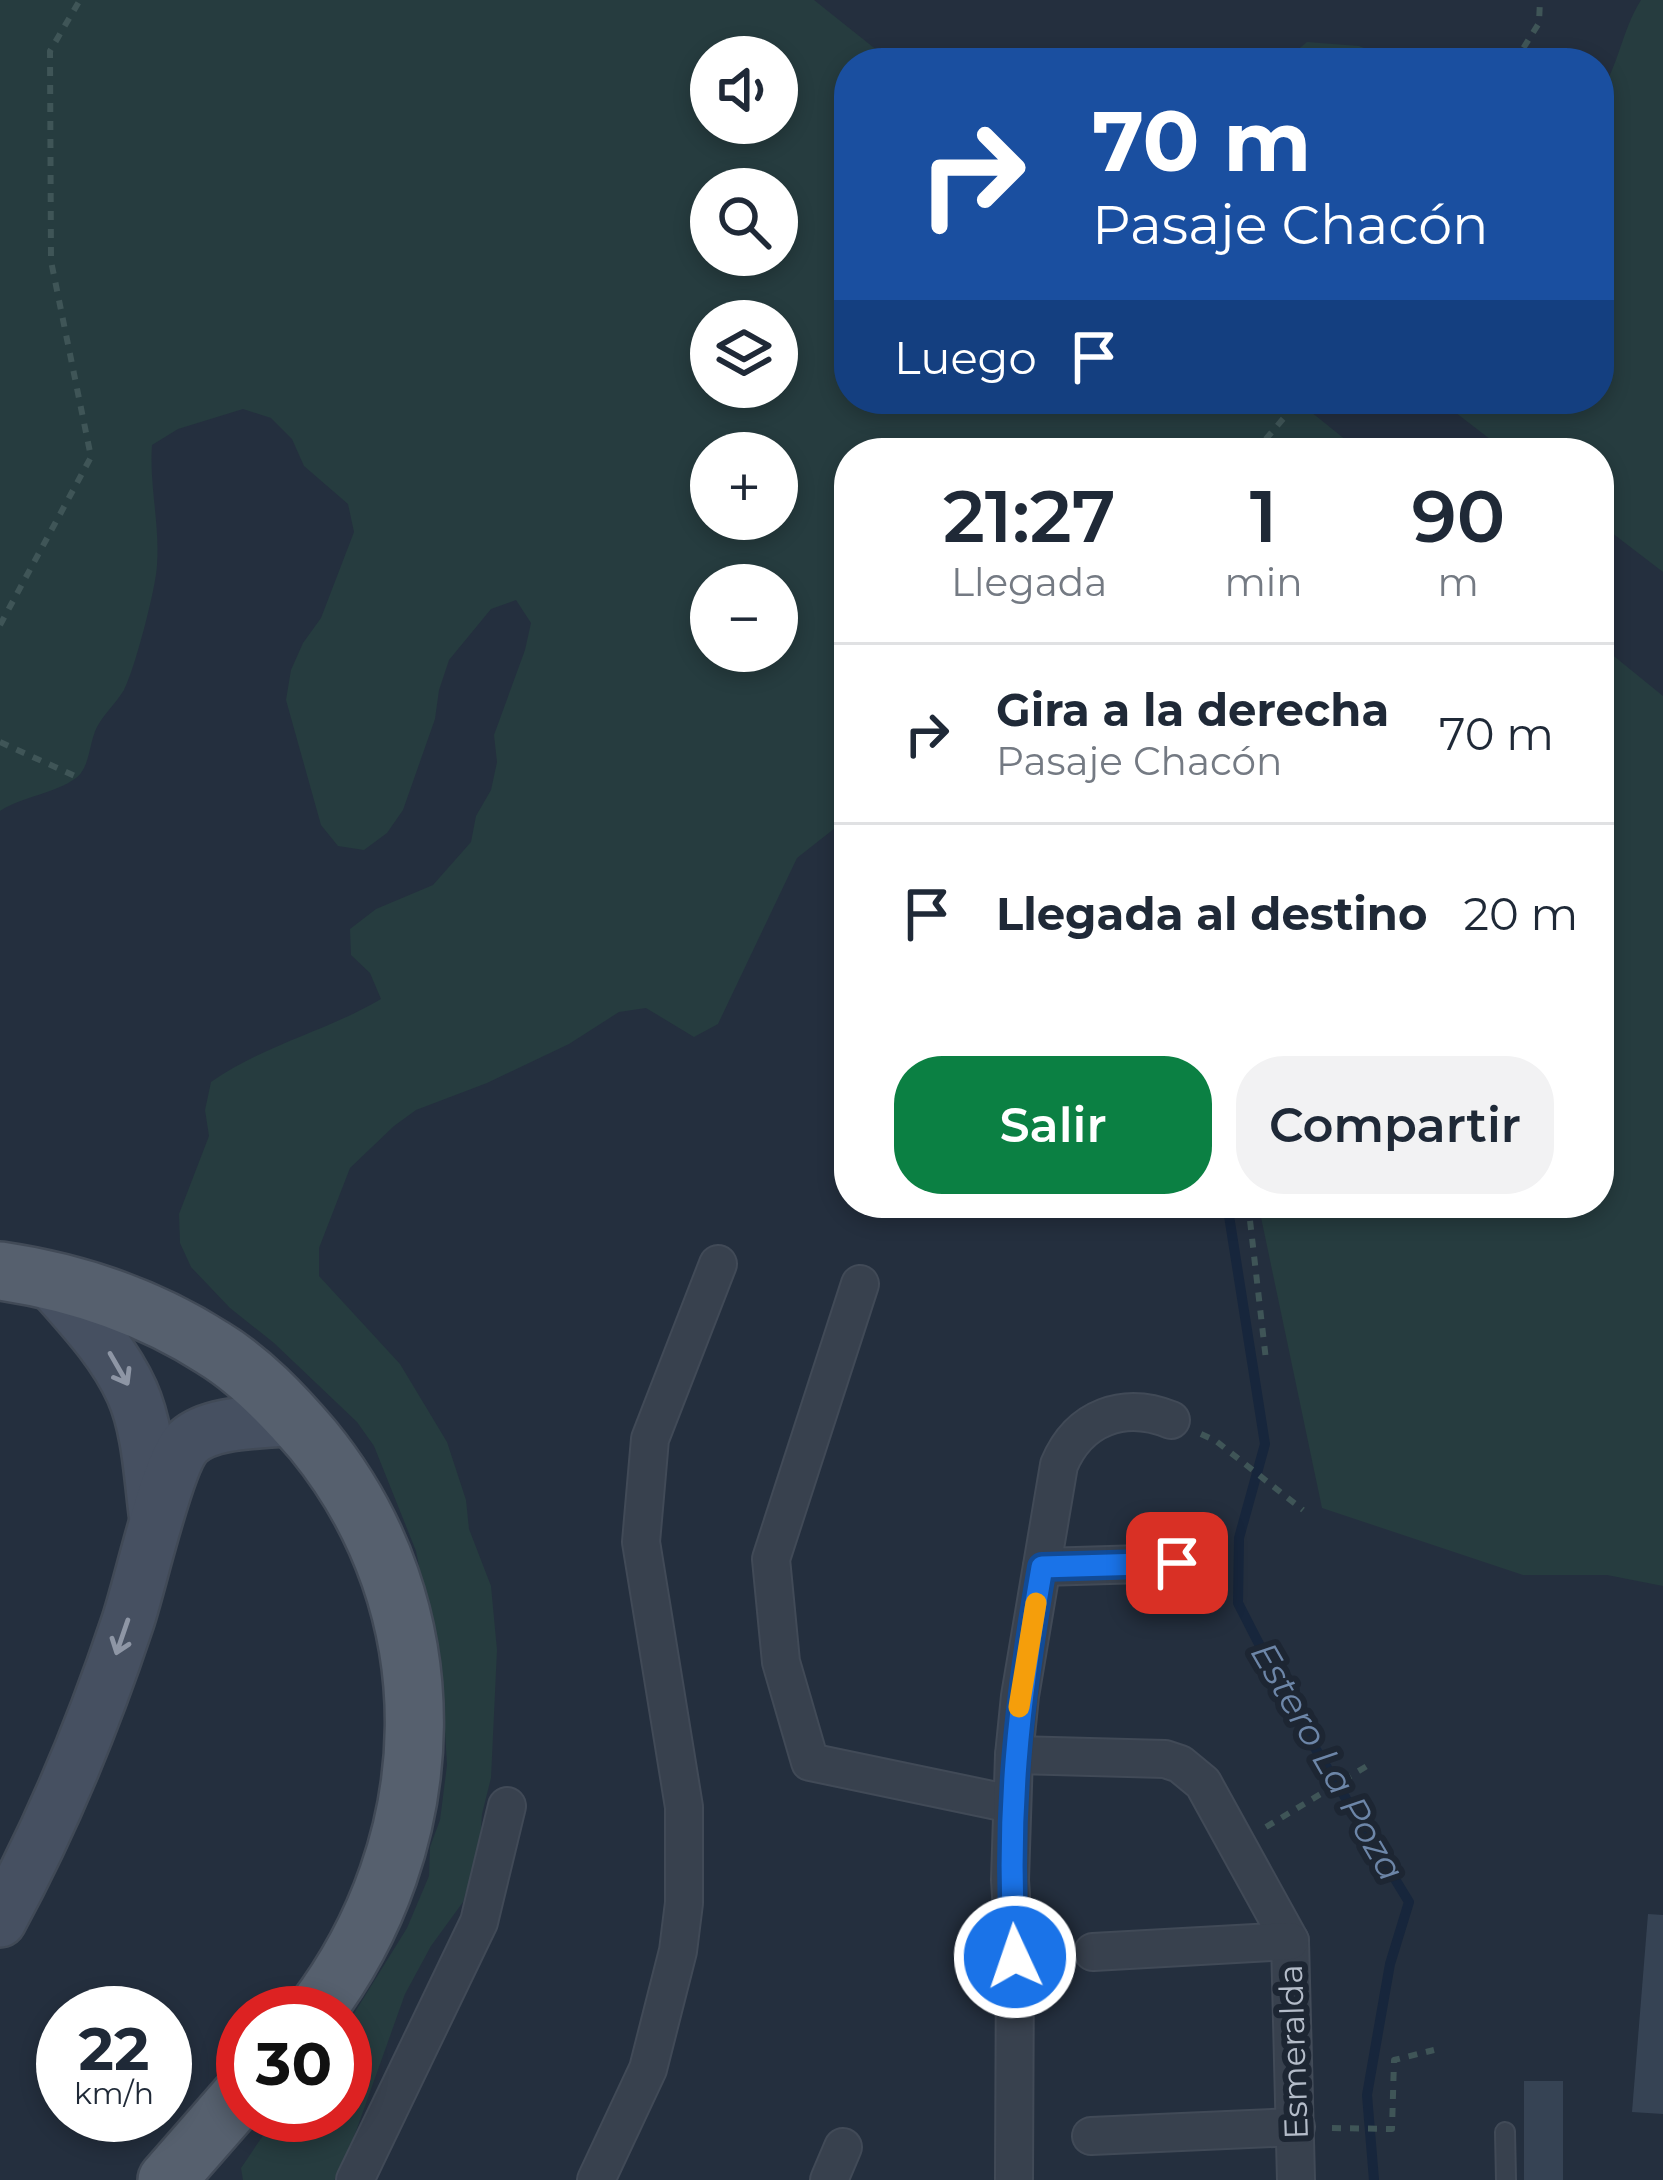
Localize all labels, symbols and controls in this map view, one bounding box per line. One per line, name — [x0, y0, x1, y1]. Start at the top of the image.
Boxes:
map controls — [690, 36, 798, 672]
button: sound — [690, 36, 798, 144]
text: 70 m — [1092, 90, 1311, 192]
icon: right — [894, 96, 1050, 252]
button: search — [690, 168, 798, 276]
text: Pasaje Chacón — [1092, 192, 1489, 258]
button: layers — [690, 300, 798, 408]
icon: arrive — [1061, 324, 1127, 390]
text: Luego — [894, 330, 1037, 385]
button: + — [690, 432, 798, 540]
text: 21:27 — [943, 472, 1115, 560]
text: 1 — [1250, 472, 1277, 560]
text: 90 — [1412, 472, 1505, 560]
text: Llegada — [951, 558, 1107, 606]
text: min — [1224, 558, 1303, 606]
text: m — [1438, 558, 1479, 606]
button: − — [690, 564, 798, 672]
text: Gira a la derecha — [996, 682, 1389, 737]
icon: right — [894, 701, 960, 767]
text: 70 m — [1439, 706, 1554, 761]
text: Pasaje Chacón — [996, 737, 1282, 785]
icon: arrive — [894, 881, 960, 947]
text: Llegada al destino — [996, 886, 1428, 941]
text: 20 m — [1464, 886, 1578, 941]
button: Salir — [894, 1056, 1212, 1194]
button: Compartir — [1236, 1056, 1554, 1194]
one-way arrow — [107, 1351, 131, 1386]
pin — [1126, 1512, 1228, 1614]
icon: arrive — [1144, 1530, 1210, 1596]
one-way arrow — [110, 1618, 131, 1655]
water label: Estero La Poza — [1242, 1634, 1414, 1888]
position arrow — [952, 1894, 1078, 2020]
street label: Esmeralda — [1270, 1964, 1316, 2140]
speed limit sign: 30 — [216, 1986, 372, 2142]
text: 22 — [79, 2012, 149, 2085]
text: km/h — [74, 2075, 154, 2112]

